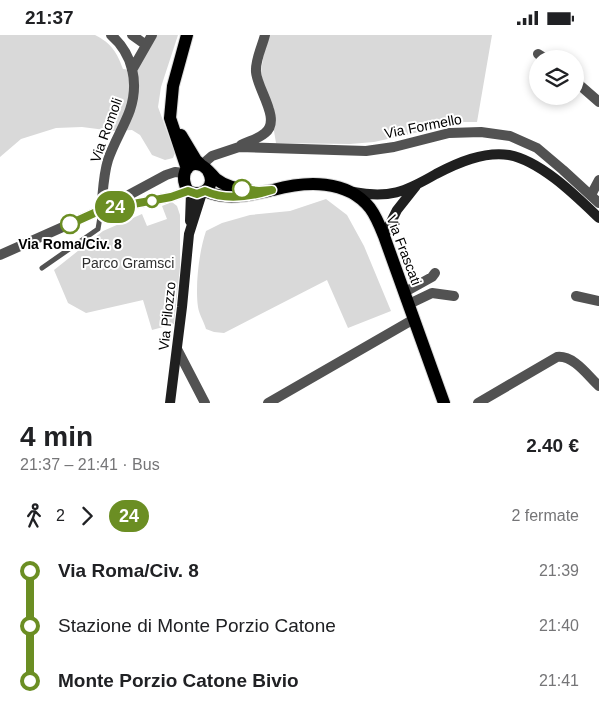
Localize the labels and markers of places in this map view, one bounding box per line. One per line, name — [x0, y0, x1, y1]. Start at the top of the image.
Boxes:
unlabelled marker — [232, 179, 252, 199]
unlabelled marker — [145, 194, 159, 208]
marker: Via Roma/Civ. 8 — [60, 214, 80, 234]
place label: Via Roma/Civ. 8 — [18, 236, 122, 252]

